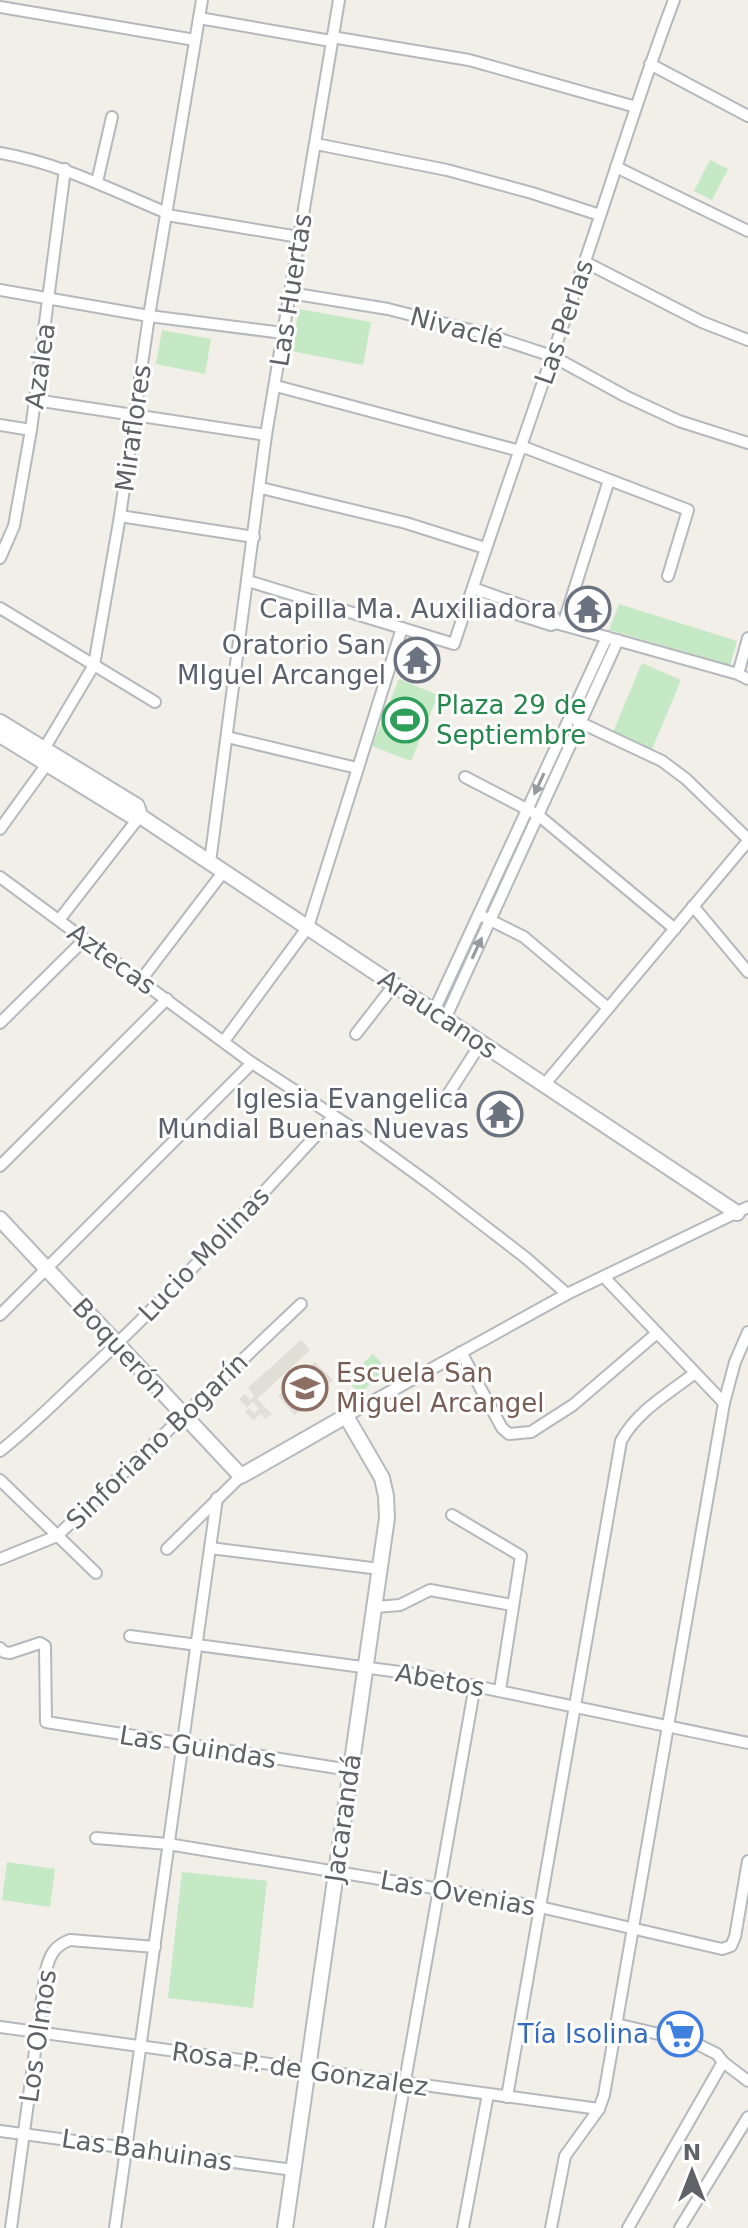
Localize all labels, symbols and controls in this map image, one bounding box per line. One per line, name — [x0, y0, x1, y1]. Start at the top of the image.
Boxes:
street label: Las Huertas — [264, 211, 318, 369]
street label: Las Perlas — [529, 255, 599, 389]
street label: Nivaclé — [407, 301, 507, 355]
street label: Azalea — [19, 321, 61, 411]
street label: Miraflores — [109, 362, 157, 494]
temple icon: Capilla Ma. Auxiliadora — [564, 585, 612, 633]
place label: Capilla Ma. Auxiliadora — [259, 594, 557, 624]
place label: Oratorio San MIguel Arcangel — [177, 630, 386, 690]
temple icon: Oratorio San MIguel Arcangel — [393, 636, 441, 684]
place label: Plaza 29 de Septiembre — [436, 690, 587, 750]
sports icon: Plaza 29 de Septiembre — [381, 696, 429, 744]
one-way arrow — [532, 773, 546, 796]
street label: Aztecas — [62, 917, 162, 1001]
one-way arrow — [471, 936, 484, 960]
street label: Araucanos — [373, 963, 503, 1065]
place label: Iglesia Evangelica Mundial Buenas Nuevas — [157, 1084, 469, 1144]
temple icon: Iglesia Evangelica Mundial Buenas Nuevas — [476, 1090, 524, 1138]
street label: Lucio Molinas — [132, 1181, 276, 1327]
street label: Boquerón — [66, 1292, 174, 1404]
street label: Sinforiano Bogarín — [60, 1347, 254, 1535]
place label: Escuela San Miguel Arcangel — [336, 1358, 544, 1418]
school or university icon: Escuela San Miguel Arcangel — [281, 1364, 329, 1412]
street label: Abetos — [393, 1657, 487, 1703]
street label: Las Guindas — [117, 1720, 279, 1774]
street label: Jacarandá — [319, 1752, 367, 1886]
street label: Las Ovenias — [378, 1865, 538, 1921]
street label: Los Olmos — [14, 1967, 62, 2105]
supermarket icon: Tía Isolina — [656, 2010, 704, 2058]
place label: Tía Isolina — [517, 2019, 649, 2049]
street label: Rosa P. de Gonzalez — [170, 2036, 430, 2102]
street label: Las Bahuinas — [60, 2123, 234, 2177]
north arrow — [652, 2132, 732, 2212]
text: N — [683, 2140, 701, 2165]

